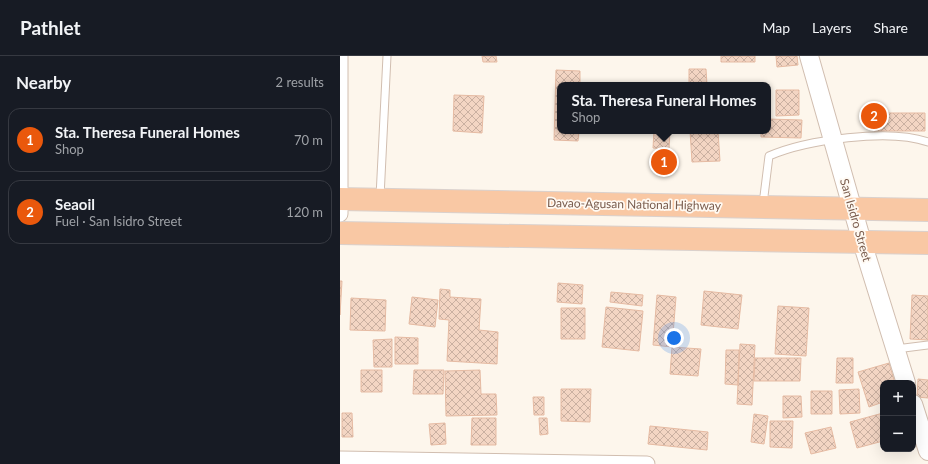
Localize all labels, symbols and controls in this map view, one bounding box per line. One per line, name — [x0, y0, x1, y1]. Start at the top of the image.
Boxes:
text: Pathlet — [20, 16, 81, 39]
text: Map — [762, 19, 790, 36]
text: Layers — [812, 19, 852, 36]
text: Share — [874, 19, 908, 36]
text: Nearby — [16, 72, 71, 93]
text: 2 results — [276, 74, 324, 90]
popup — [557, 82, 771, 134]
text: Sta. Theresa Funeral Homes — [572, 91, 756, 109]
pin: 2 — [861, 101, 887, 131]
text: Shop — [572, 109, 600, 125]
text: Sta. Theresa Funeral Homes — [55, 123, 240, 141]
text: 1 — [26, 132, 34, 148]
text: 70 m — [294, 132, 323, 148]
text: Shop — [55, 141, 84, 157]
pin: 1 — [651, 147, 677, 177]
street label: San Isidro Street — [837, 177, 875, 264]
text: Seaoil — [55, 195, 95, 213]
street label: Davao-Agusan National Highway — [547, 195, 722, 213]
text: 2 — [26, 204, 34, 220]
text: 120 m — [286, 204, 323, 220]
text: Fuel · San Isidro Street — [55, 213, 182, 229]
your location — [664, 328, 684, 348]
map controls — [880, 380, 916, 452]
button: + — [880, 380, 916, 416]
button: − — [880, 416, 916, 452]

